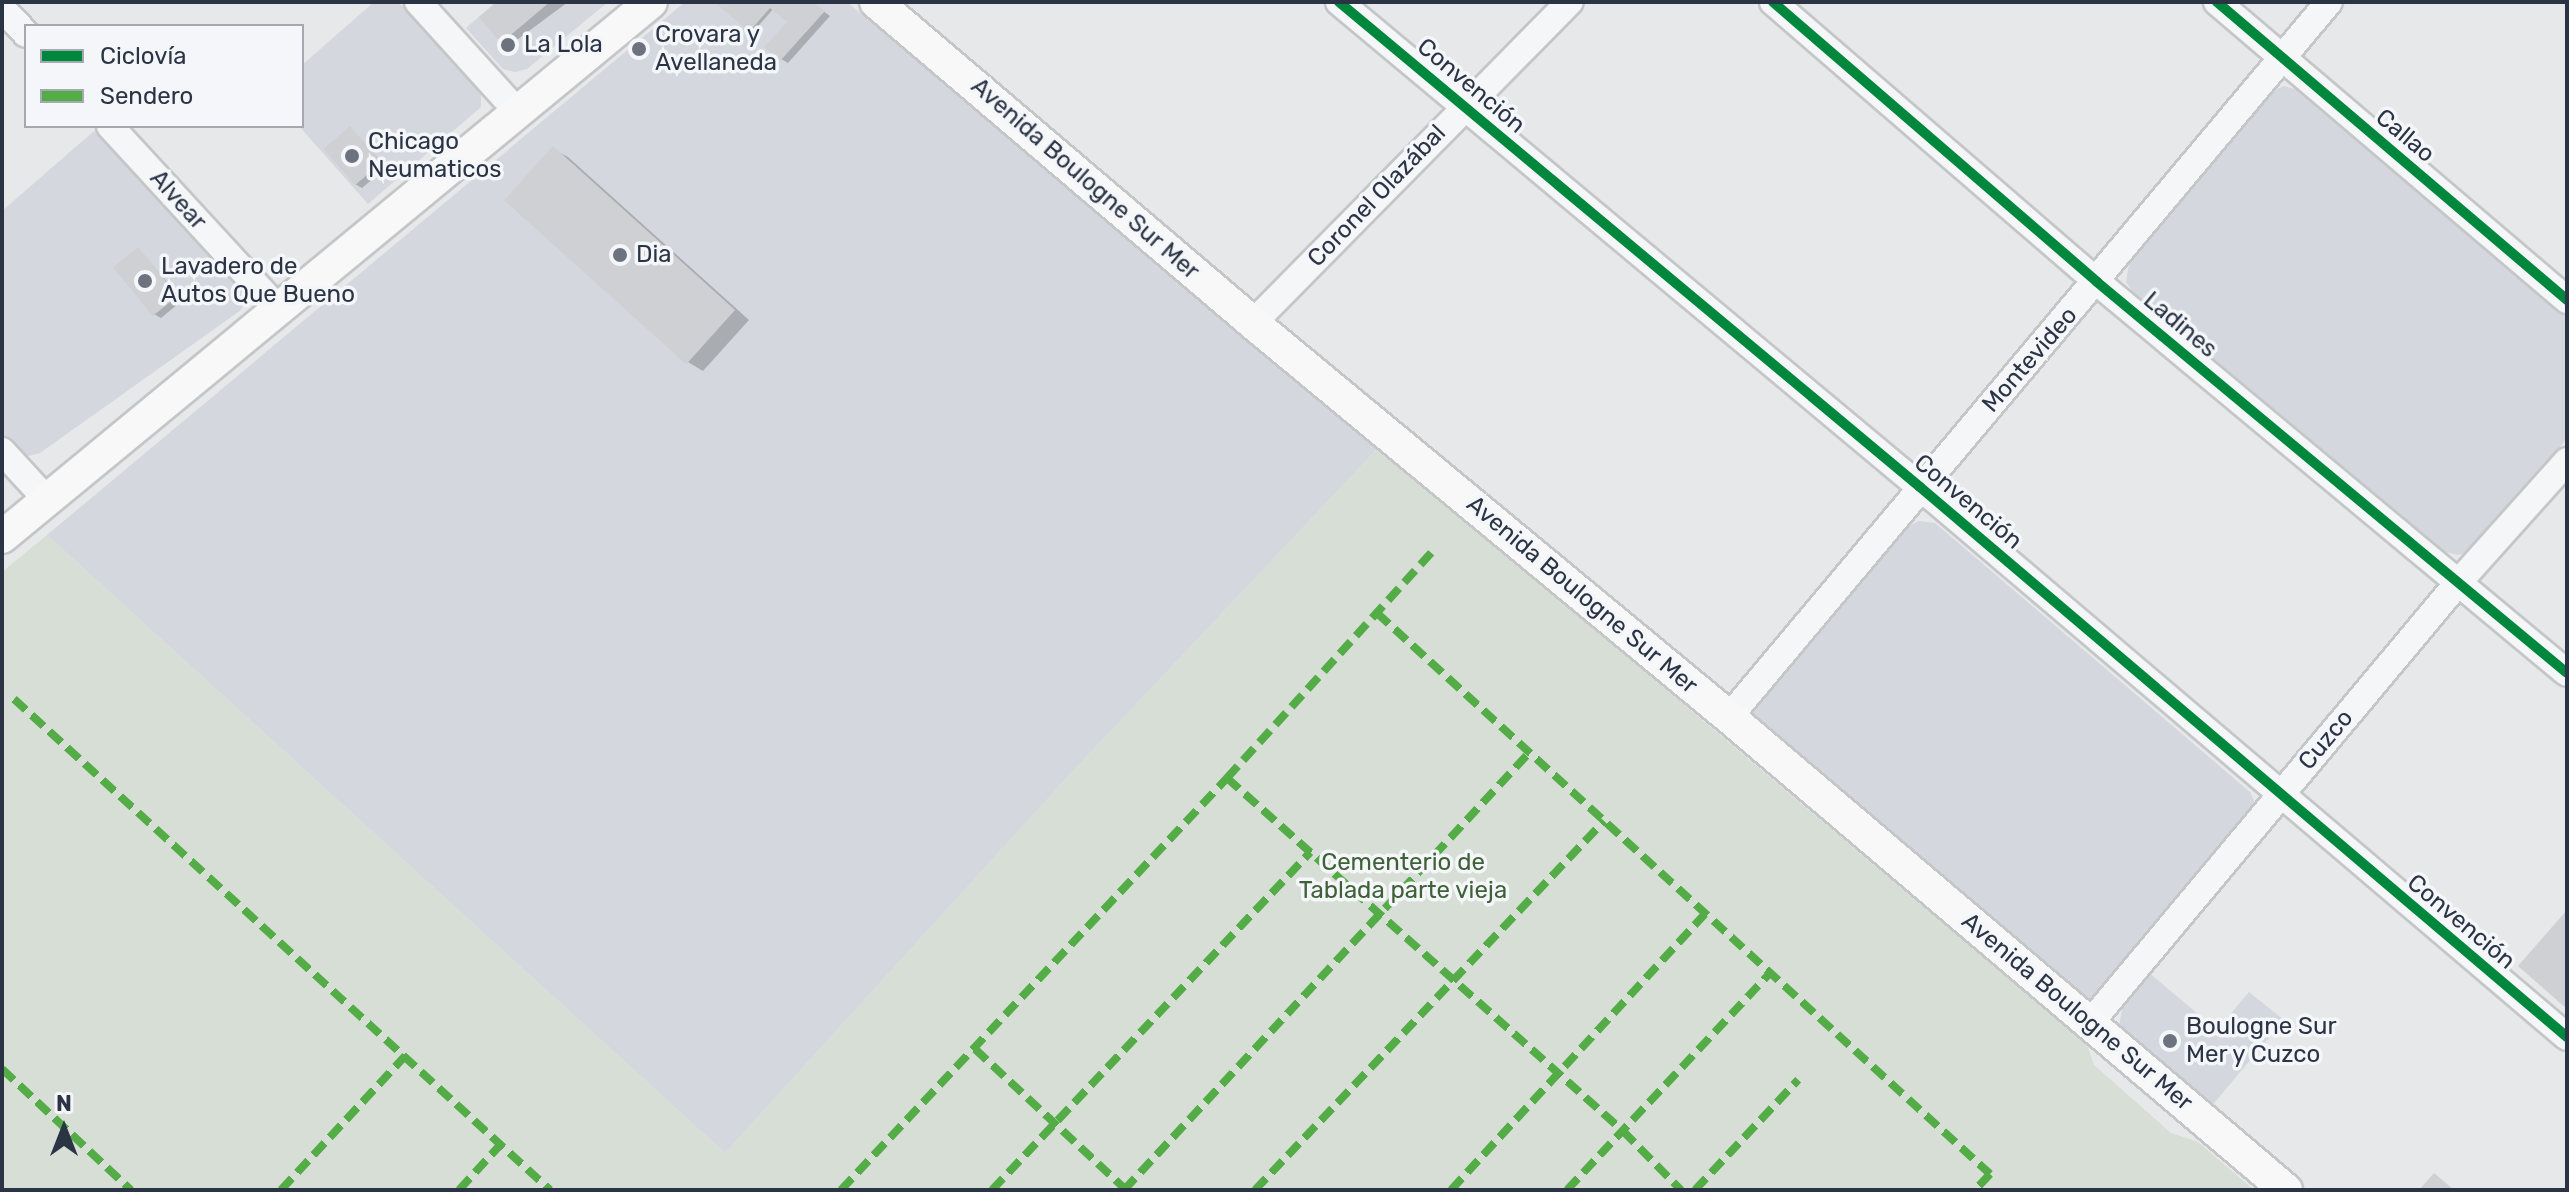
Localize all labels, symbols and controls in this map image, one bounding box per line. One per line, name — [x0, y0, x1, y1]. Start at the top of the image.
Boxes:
place label: Crovara y Avellaneda — [655, 21, 777, 77]
legend — [24, 24, 304, 128]
place label: La Lola — [524, 31, 603, 59]
street label: Convención — [1411, 32, 1531, 140]
marker: La Lola — [499, 36, 517, 54]
marker: Crovara y Avellaneda — [630, 40, 648, 58]
text: Ciclovía — [100, 42, 187, 70]
street label: Avenida Boulogne Sur Mer — [965, 72, 1205, 286]
text: Sendero — [100, 82, 193, 110]
street label: Callao — [2370, 103, 2440, 169]
street label: Coronel Olazábal — [1302, 119, 1452, 273]
place label: Chicago Neumaticos — [368, 128, 501, 184]
marker: Chicago Neumaticos — [343, 147, 361, 165]
street label: Alvear — [144, 164, 212, 236]
place label: Dia — [636, 241, 672, 269]
marker: Dia — [611, 246, 629, 264]
place label: Lavadero de Autos Que Bueno — [161, 253, 355, 309]
marker: Lavadero de Autos Que Bueno — [136, 272, 154, 290]
street label: Ladines — [2137, 286, 2223, 364]
street label: Montevideo — [1976, 301, 2084, 419]
street label: Convención — [1908, 448, 2028, 556]
street label: Avenida Boulogne Sur Mer — [1460, 490, 1704, 700]
street label: Cuzco — [2293, 704, 2359, 776]
park label: Cementerio de Tablada parte vieja — [1299, 849, 1507, 905]
street label: Convención — [2401, 868, 2521, 976]
street label: Avenida Boulogne Sur Mer — [1955, 907, 2199, 1117]
place label: Boulogne Sur Mer y Cuzco — [2186, 1013, 2337, 1069]
marker: Boulogne Sur Mer y Cuzco — [2161, 1032, 2179, 1050]
north arrow — [24, 1088, 104, 1168]
text: N — [56, 1090, 72, 1117]

